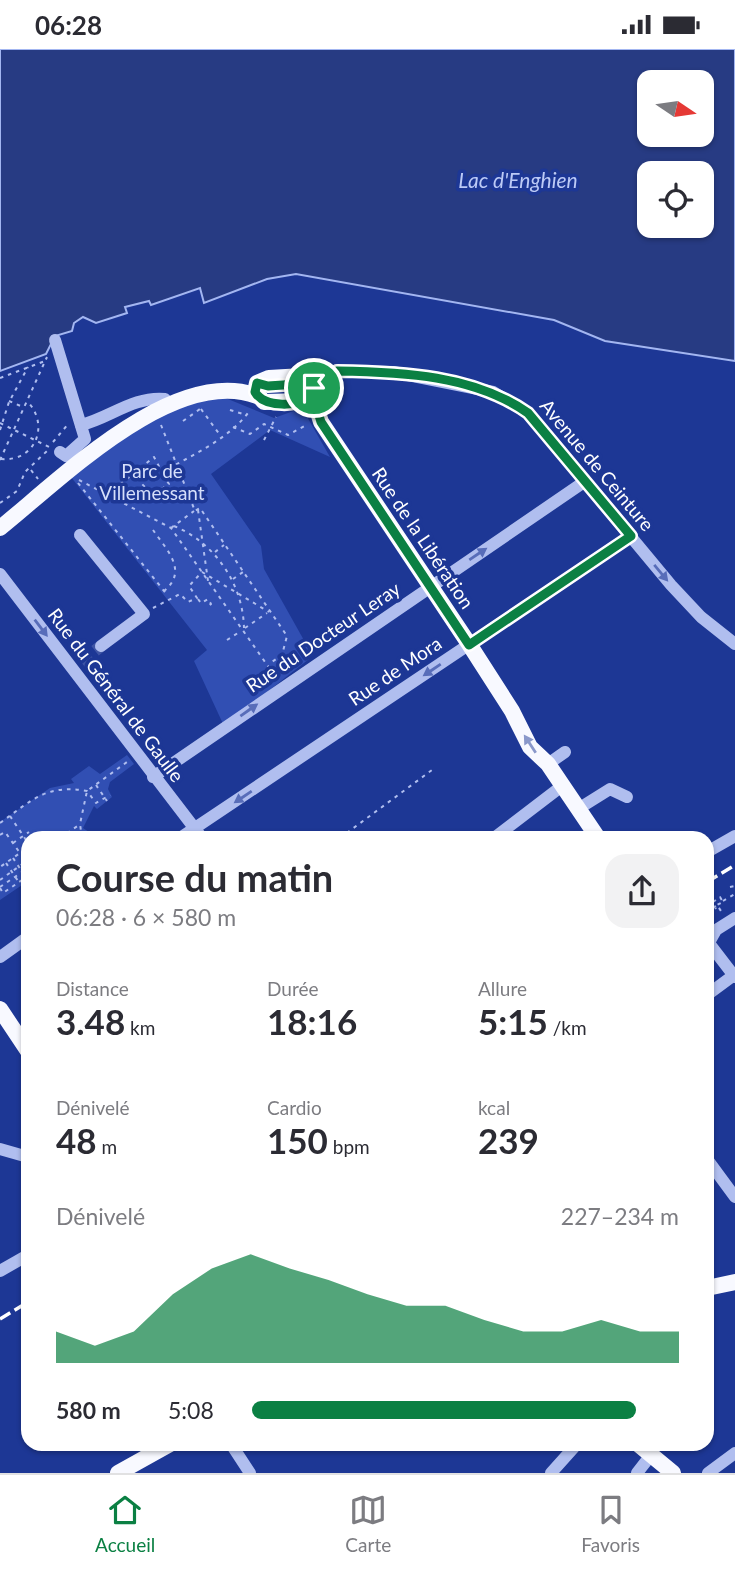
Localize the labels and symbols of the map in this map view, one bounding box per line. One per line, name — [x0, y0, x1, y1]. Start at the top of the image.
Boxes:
north arrow — [637, 70, 714, 147]
water label: Lac d'Enghien — [458, 167, 578, 192]
pin — [284, 358, 344, 418]
street label: Avenue de Ceinture — [536, 394, 659, 535]
park label: Parc de Villemessant — [99, 459, 205, 504]
street label: Rue de la Libération — [368, 463, 479, 613]
one-way arrow — [469, 547, 487, 561]
one-way arrow — [653, 565, 668, 582]
street label: Rue du Docteur Leray — [241, 576, 404, 697]
street label: Rue du Général de Gaulle — [44, 603, 189, 786]
one-way arrow — [34, 619, 49, 637]
street label: Rue de Mora — [344, 631, 445, 710]
one-way arrow — [422, 663, 441, 676]
one-way arrow — [240, 703, 258, 717]
one-way arrow — [523, 734, 536, 753]
one-way arrow — [233, 790, 252, 803]

